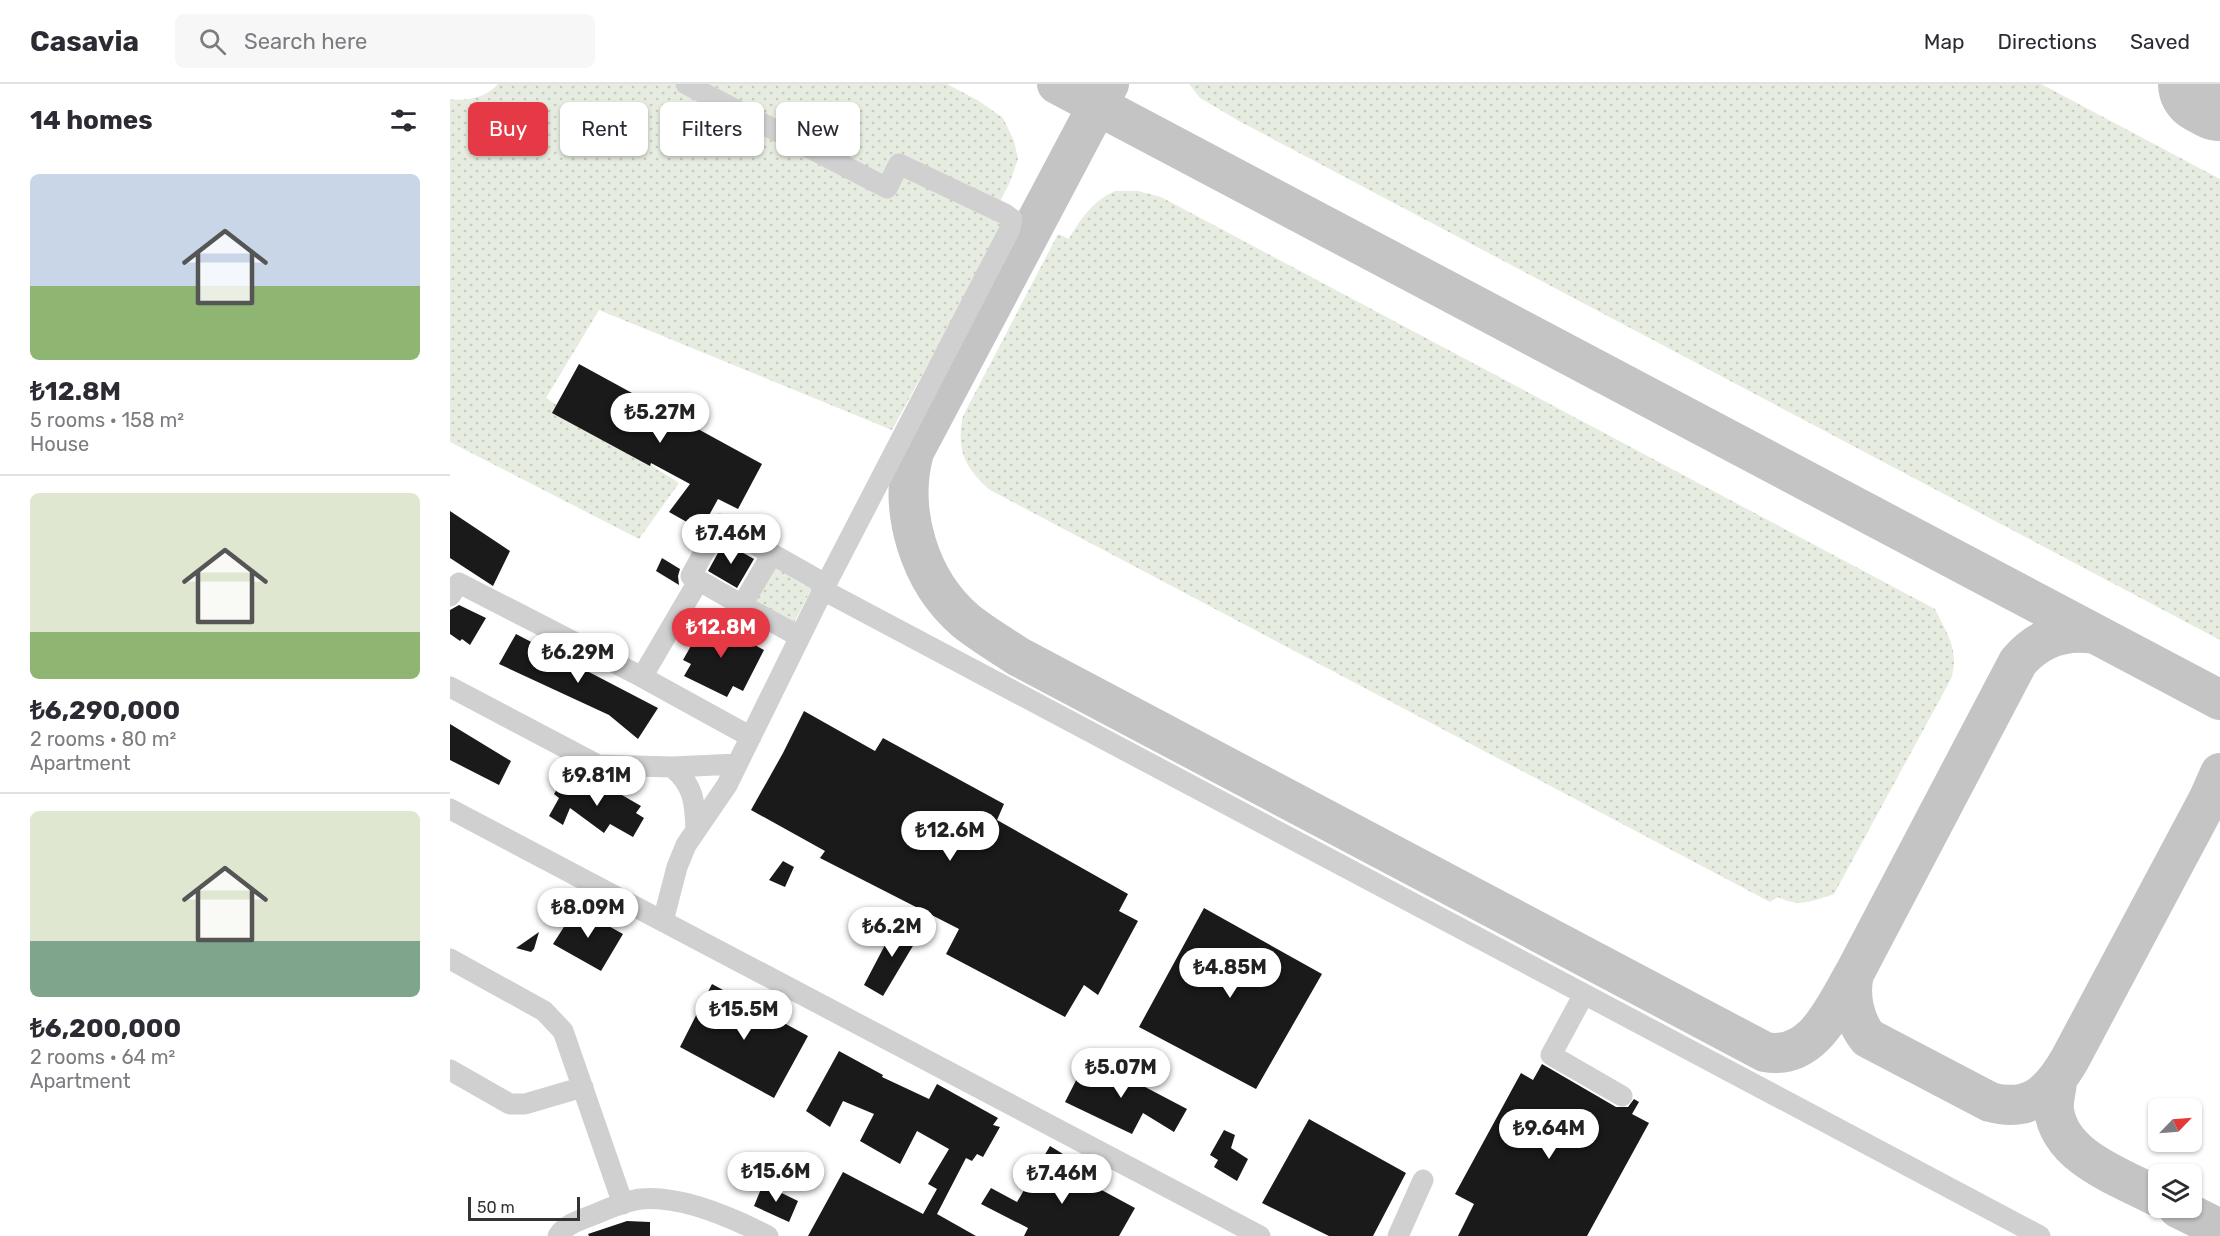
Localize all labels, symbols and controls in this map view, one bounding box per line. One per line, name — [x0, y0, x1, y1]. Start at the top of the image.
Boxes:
search box — [175, 14, 595, 68]
text: Casavia — [30, 25, 139, 58]
icon: search — [196, 25, 229, 58]
text: Search here — [244, 28, 367, 55]
text: Map — [1924, 29, 1965, 54]
text: Directions — [1998, 29, 2097, 54]
text: Saved — [2130, 29, 2190, 54]
chip: Buy — [468, 102, 548, 156]
chip: Rent — [560, 102, 648, 156]
chip: Filters — [660, 102, 764, 156]
chip: New — [776, 102, 860, 156]
icon: filters — [387, 104, 420, 137]
text: 14 homes — [30, 105, 153, 136]
icon: home — [171, 213, 279, 321]
text: ₺12.8M — [30, 376, 121, 407]
pin: ₺5.27M — [611, 393, 709, 444]
text: ₺5.27M — [625, 400, 695, 424]
text: 5 rooms · 158 m² — [30, 408, 184, 432]
text: House — [30, 432, 89, 456]
pin: ₺7.46M — [682, 514, 780, 565]
text: ₺7.46M — [696, 521, 766, 545]
icon: home — [171, 532, 279, 640]
pin: ₺12.8M — [672, 608, 770, 659]
text: ₺12.8M — [686, 615, 756, 639]
pin: ₺6.29M — [529, 633, 627, 684]
text: ₺6.29M — [542, 640, 614, 664]
text: ₺6,290,000 — [30, 695, 180, 726]
text: 2 rooms · 80 m² — [30, 727, 176, 751]
text: Apartment — [30, 751, 131, 775]
pin: ₺9.81M — [548, 756, 646, 807]
text: ₺9.81M — [563, 763, 631, 787]
pin: ₺12.6M — [901, 811, 999, 862]
text: ₺12.6M — [915, 818, 985, 842]
icon: home — [171, 850, 279, 958]
pin: ₺8.09M — [539, 888, 637, 939]
text: ₺8.09M — [551, 895, 625, 919]
pin: ₺6.2M — [850, 907, 934, 958]
text: ₺6.2M — [862, 914, 922, 938]
pin: ₺4.85M — [1181, 948, 1279, 999]
text: ₺4.85M — [1193, 955, 1267, 979]
pin: ₺15.5M — [695, 990, 793, 1041]
text: ₺15.5M — [709, 997, 779, 1021]
text: ₺6,200,000 — [30, 1013, 181, 1044]
text: 2 rooms · 64 m² — [30, 1045, 175, 1069]
pin: ₺5.07M — [1072, 1048, 1170, 1099]
text: ₺5.07M — [1085, 1055, 1157, 1079]
text: Apartment — [30, 1069, 131, 1093]
north arrow — [2148, 1098, 2202, 1152]
map controls — [2148, 1098, 2202, 1218]
pin: ₺9.64M — [1500, 1109, 1598, 1160]
text: ₺9.64M — [1513, 1116, 1585, 1140]
pin: ₺15.6M — [727, 1152, 825, 1203]
pin: ₺7.46M — [1013, 1154, 1111, 1205]
text: ₺15.6M — [741, 1159, 811, 1183]
text: ₺7.46M — [1027, 1161, 1097, 1185]
button: layers — [2148, 1164, 2202, 1218]
scale bar — [468, 1194, 580, 1222]
text: 50 m — [477, 1198, 515, 1217]

